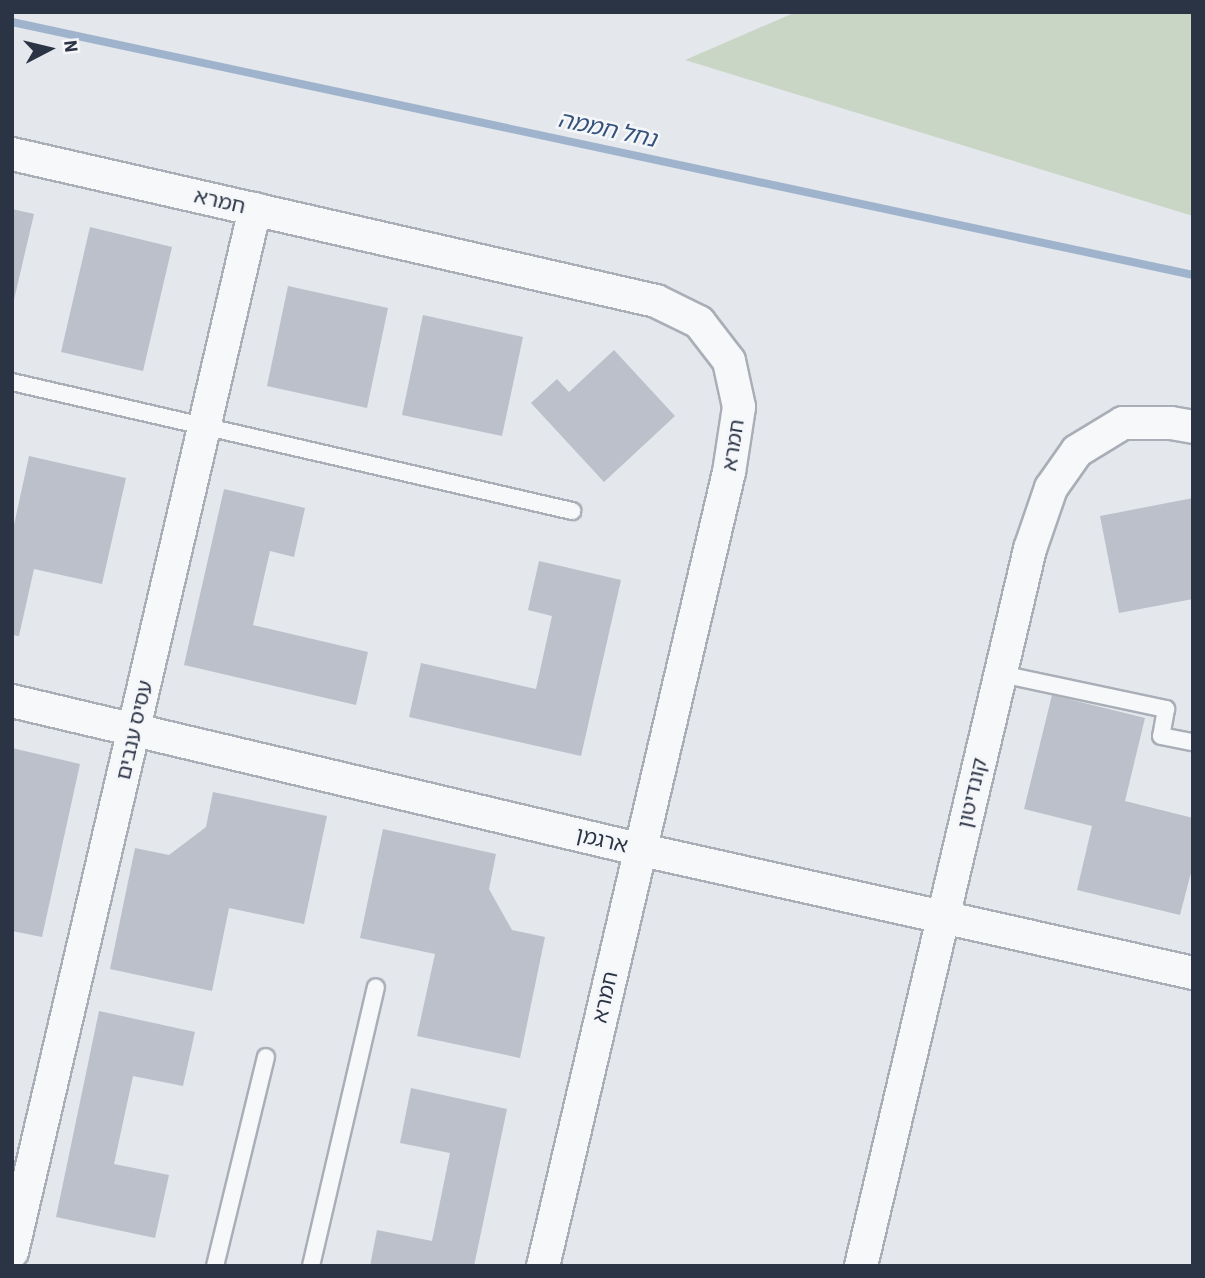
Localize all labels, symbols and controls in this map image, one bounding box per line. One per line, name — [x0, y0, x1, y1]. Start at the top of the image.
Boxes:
north arrow — [14, 14, 84, 84]
text: N — [56, 38, 85, 54]
water label: נחל חממה — [555, 106, 659, 154]
street label: חמרא — [192, 183, 248, 219]
street label: חמרא — [716, 417, 750, 473]
street label: עסיס ענבים — [110, 678, 158, 782]
street label: קונדיטון — [952, 755, 992, 831]
street label: ארגמן — [574, 822, 630, 858]
street label: חמרא — [587, 969, 623, 1025]

